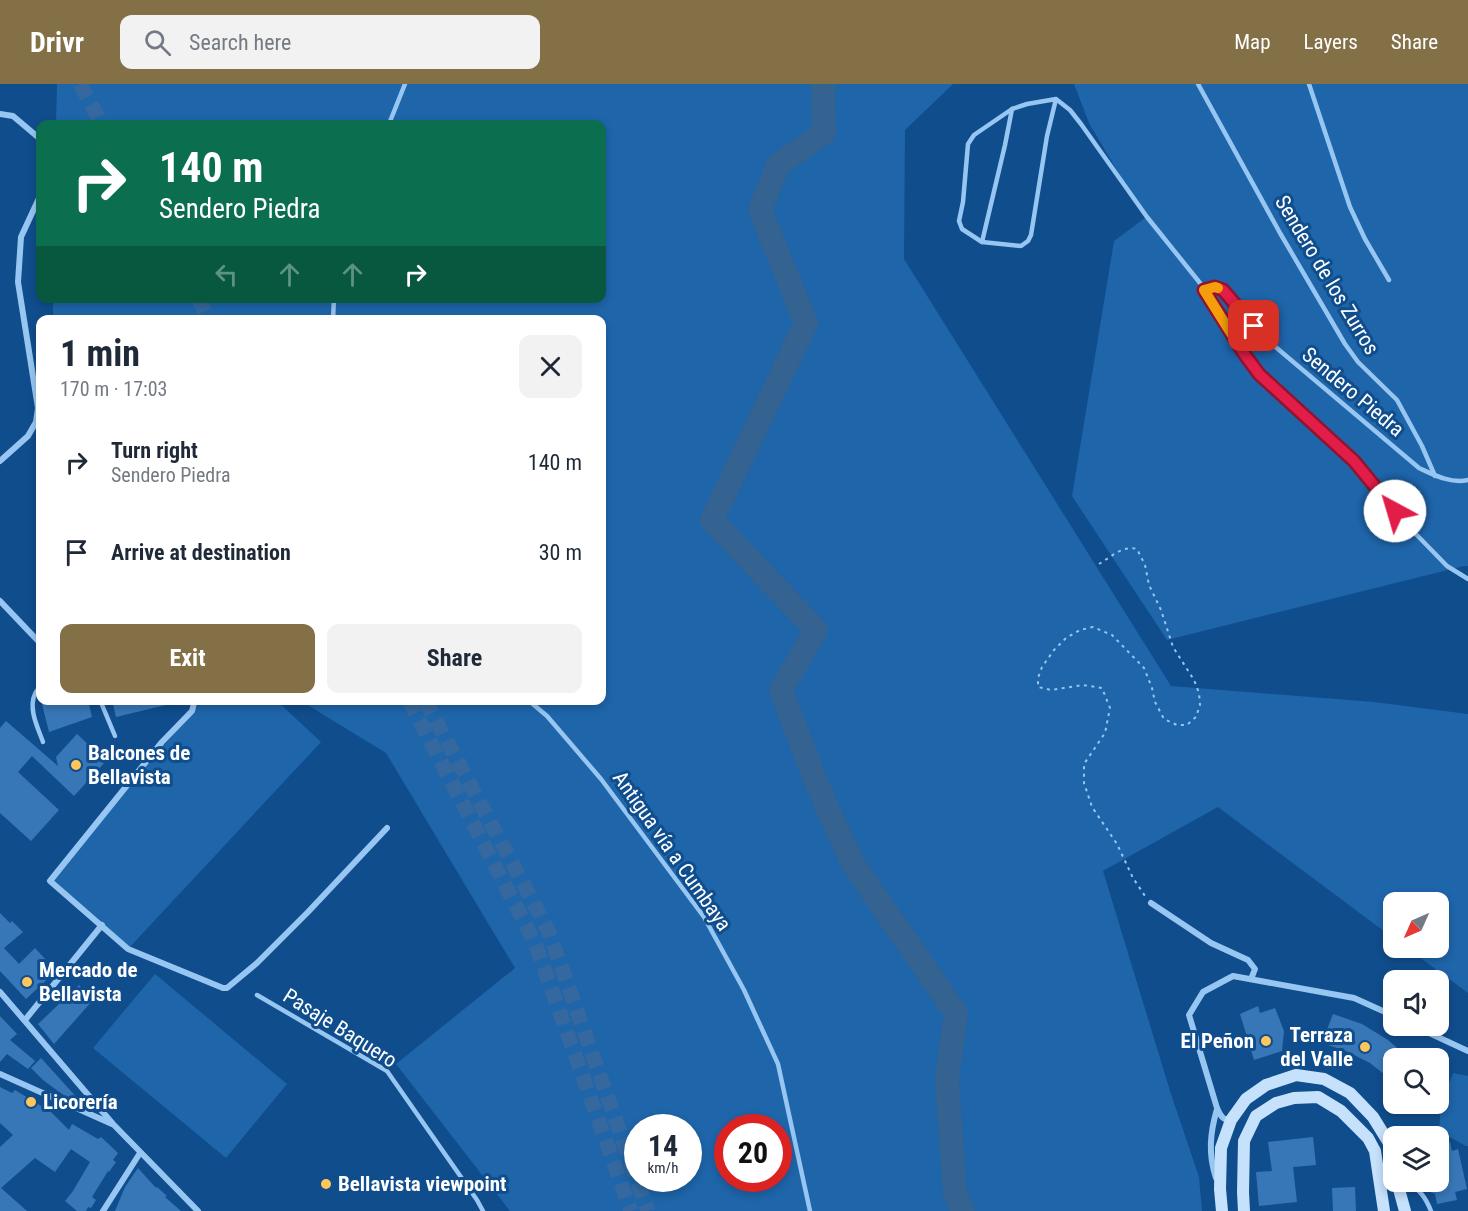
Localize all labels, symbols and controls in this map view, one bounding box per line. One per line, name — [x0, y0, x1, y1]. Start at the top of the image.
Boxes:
search box — [120, 15, 540, 69]
text: Drivr — [30, 26, 84, 59]
icon: search — [141, 26, 174, 59]
text: Search here — [189, 30, 291, 55]
text: Map — [1234, 30, 1271, 54]
text: Layers — [1304, 30, 1358, 54]
text: Share — [1391, 30, 1438, 54]
text: 140 m — [159, 143, 264, 192]
icon: right — [60, 144, 138, 222]
street label: Sendero de los Zurros — [1270, 191, 1384, 359]
text: Sendero Piedra — [159, 193, 320, 225]
icon: left — [210, 258, 243, 291]
icon: ahead — [273, 258, 306, 291]
icon: ahead — [336, 258, 369, 291]
icon: right — [399, 258, 432, 291]
pin — [1228, 300, 1279, 351]
icon: arrive — [1237, 309, 1270, 342]
text: 1 min — [60, 333, 140, 375]
button: close — [519, 335, 582, 398]
street label: Sendero Piedra — [1297, 342, 1409, 442]
text: 170 m · 17:03 — [60, 377, 167, 401]
text: Turn right — [111, 438, 198, 463]
icon: right — [60, 446, 93, 479]
text: 140 m — [528, 450, 582, 475]
text: Sendero Piedra — [111, 463, 231, 487]
position arrow — [1363, 479, 1427, 543]
icon: arrive — [60, 536, 93, 569]
text: Arrive at destination — [111, 540, 291, 565]
text: 30 m — [539, 540, 582, 565]
button: Exit — [60, 624, 315, 693]
button: Share — [327, 624, 582, 693]
place label: Balcones de Bellavista — [88, 741, 190, 789]
marker: Balcones de Bellavista — [69, 758, 83, 772]
street label: Antigua vía a Cumbaya — [608, 767, 736, 935]
north arrow — [1383, 892, 1449, 958]
map controls — [1383, 892, 1449, 1192]
place label: Mercado de Bellavista — [39, 958, 137, 1006]
button: sound — [1383, 970, 1449, 1036]
marker: Mercado de Bellavista — [20, 975, 34, 989]
street label: Pasaje Baquero — [279, 984, 401, 1072]
place label: Terraza del Valle — [1280, 1023, 1353, 1071]
place label: El Peñon — [1181, 1029, 1254, 1053]
marker: El Peñon — [1259, 1034, 1273, 1048]
marker: Terraza del Valle — [1358, 1040, 1372, 1054]
button: search — [1383, 1048, 1449, 1114]
place label: Licorería — [43, 1090, 118, 1114]
marker: Licorería — [24, 1095, 38, 1109]
speed limit sign: 20 — [714, 1114, 792, 1192]
button: layers — [1383, 1126, 1449, 1192]
text: 14 — [648, 1128, 678, 1163]
text: km/h — [648, 1159, 678, 1177]
place label: Bellavista viewpoint — [338, 1172, 507, 1196]
marker: Bellavista viewpoint — [319, 1177, 333, 1191]

